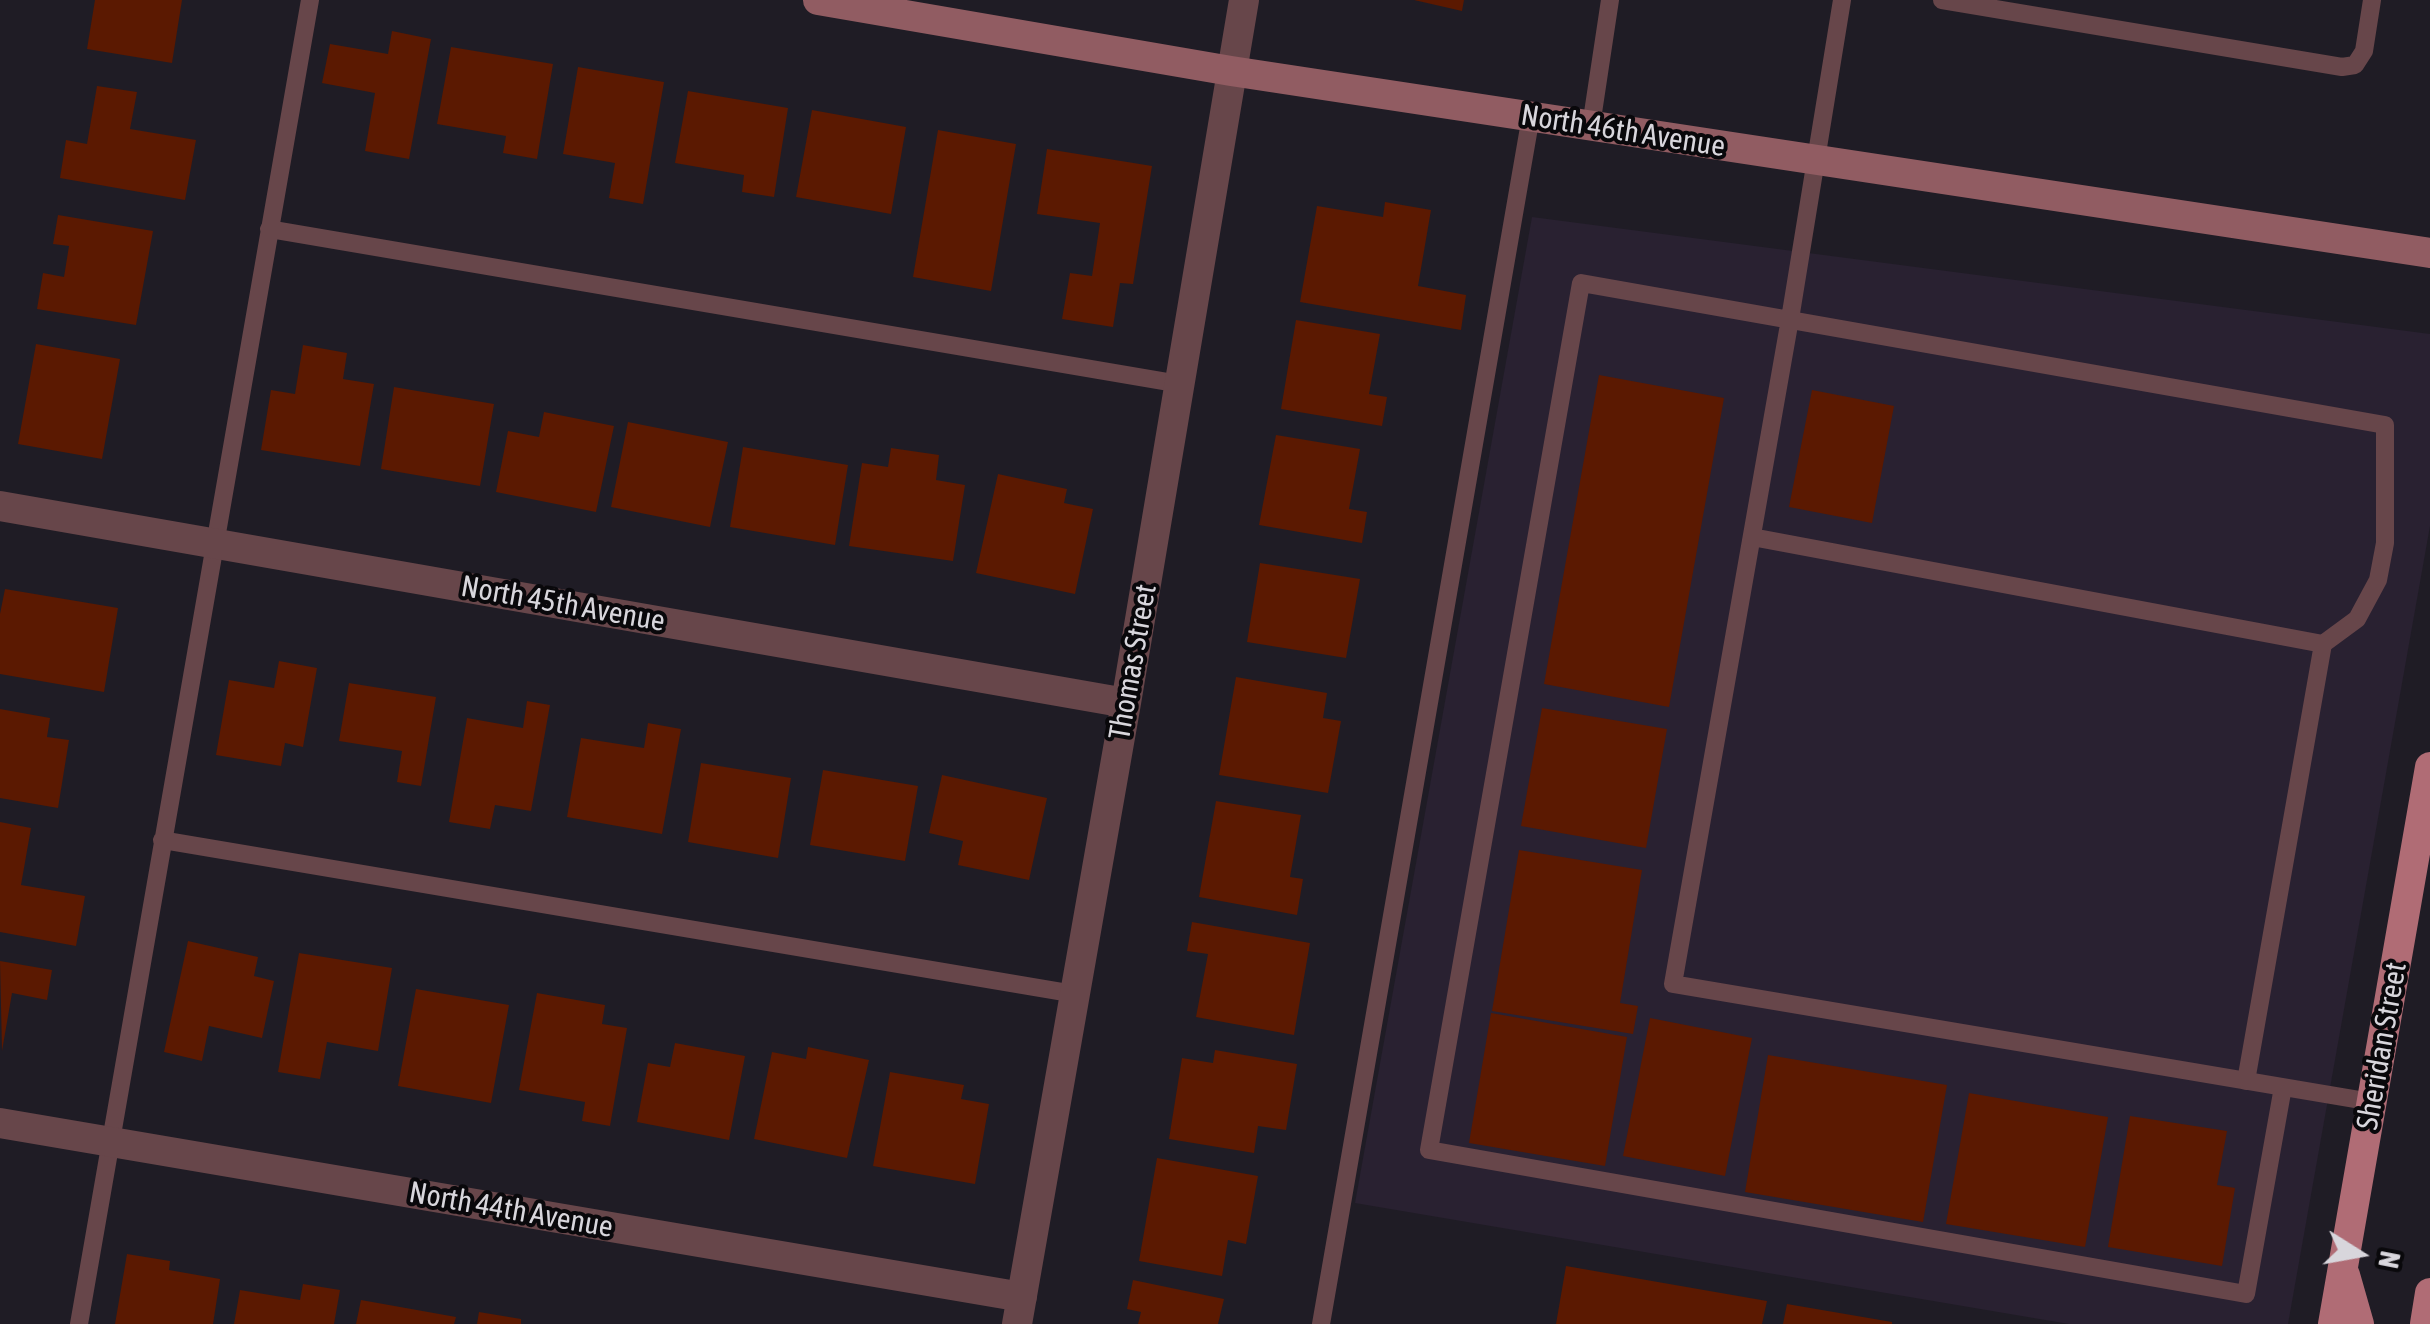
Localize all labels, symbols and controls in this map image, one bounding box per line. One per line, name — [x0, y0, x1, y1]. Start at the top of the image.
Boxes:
street label: North 46th Avenue — [1518, 97, 1728, 165]
street label: North 45th Avenue — [458, 568, 668, 640]
street label: Thomas Street — [1102, 581, 1164, 743]
street label: Sheridan Street — [2350, 960, 2414, 1132]
street label: North 44th Avenue — [406, 1174, 616, 1246]
north arrow — [2310, 1204, 2410, 1304]
text: N — [2372, 1249, 2407, 1271]

